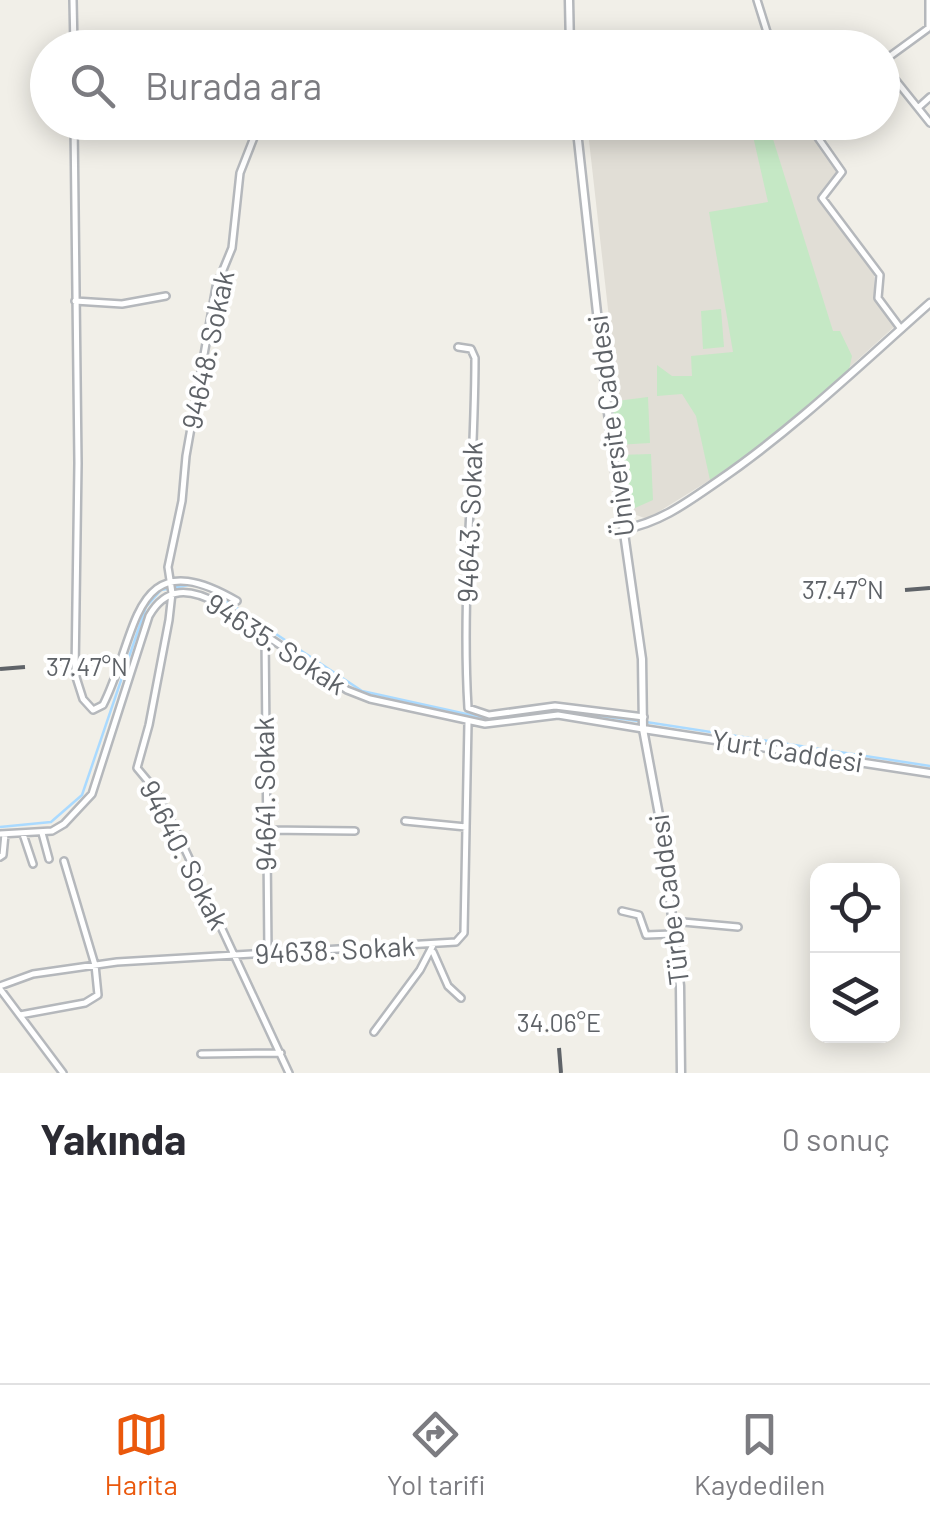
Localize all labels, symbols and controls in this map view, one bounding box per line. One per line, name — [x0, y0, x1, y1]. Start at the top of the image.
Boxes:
search box — [30, 30, 900, 140]
icon: search — [65, 58, 120, 113]
text: Burada ara — [145, 62, 322, 108]
street label: 94648. Sokak — [174, 267, 240, 432]
street label: Üniversite Caddesi — [580, 314, 640, 539]
street label: 94643. Sokak — [449, 441, 489, 603]
text: 37.47°N — [802, 574, 884, 604]
street label: 94635. Sokak — [200, 585, 353, 701]
text: 37.47°N — [46, 651, 128, 681]
street label: 94641. Sokak — [246, 717, 282, 871]
street label: Yurt Caddesi — [709, 721, 865, 779]
street label: 94640. Sokak — [133, 774, 237, 935]
street label: Türbe Caddesi — [641, 813, 695, 987]
map controls — [810, 863, 900, 1043]
button: locate — [810, 863, 900, 953]
street label: 94638. Sokak — [254, 928, 416, 970]
button: layers — [810, 953, 900, 1043]
text: 34.06°E — [517, 1007, 601, 1037]
text: Yakında — [40, 1113, 186, 1163]
text: 0 sonuç — [782, 1119, 890, 1157]
tab: Harita — [105, 1407, 178, 1501]
tab: Yol tarifi — [387, 1407, 485, 1501]
tab: Kaydedilen — [694, 1407, 825, 1501]

